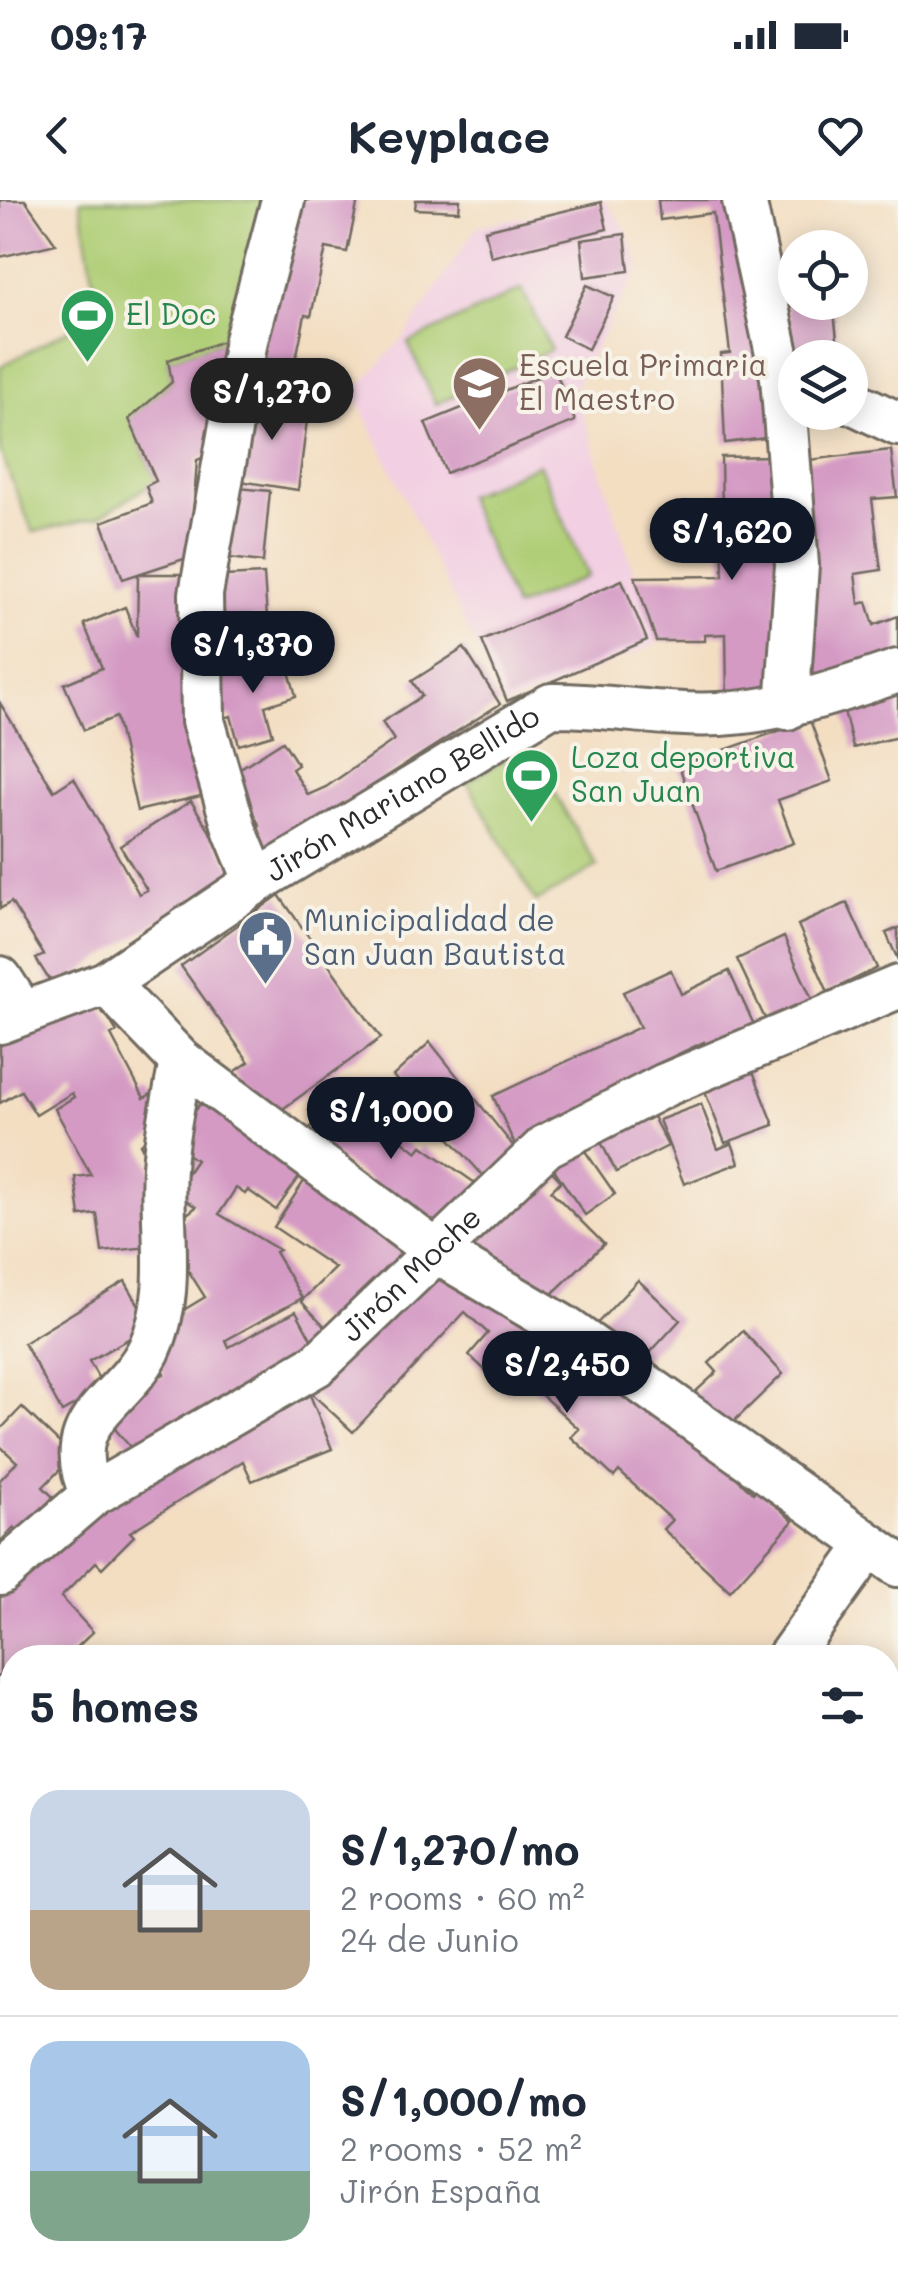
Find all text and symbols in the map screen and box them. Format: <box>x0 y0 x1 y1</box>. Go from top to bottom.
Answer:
text: 09:17 <box>50 10 147 60</box>
text: Keyplace <box>348 106 550 164</box>
icon: back <box>30 108 85 163</box>
icon: heart <box>813 108 868 163</box>
map controls <box>778 230 868 430</box>
button: locate <box>778 230 868 320</box>
sports icon: El Doc <box>57 285 117 364</box>
place label: El Doc <box>126 293 216 333</box>
button: layers <box>778 340 868 430</box>
place label: Escuela Primaria El Maestro <box>519 344 767 418</box>
school or university icon: Escuela Primaria El Maestro <box>450 353 510 432</box>
pin: S/1,270 <box>180 358 364 443</box>
text: S/1,270 <box>212 369 332 411</box>
pin: S/1,620 <box>640 498 824 583</box>
text: S/1,620 <box>672 509 792 551</box>
pin: S/1,370 <box>161 611 345 696</box>
text: S/1,370 <box>193 622 313 664</box>
street label: Jirón Mariano Bellido <box>257 695 546 890</box>
place label: Loza deportiva San Juan <box>571 736 795 810</box>
sports icon: Loza deportiva San Juan <box>502 745 562 824</box>
place label: Municipalidad de San Juan Bautista <box>304 899 566 973</box>
public building icon: Municipalidad de San Juan Bautista <box>235 908 295 987</box>
pin: S/1,000 <box>299 1077 483 1162</box>
text: S/1,000 <box>329 1088 453 1130</box>
street label: Jirón Moche <box>331 1197 489 1350</box>
pin: S/2,450 <box>475 1331 659 1416</box>
text: S/2,450 <box>504 1342 630 1384</box>
text: 5 homes <box>30 1678 199 1733</box>
icon: filters <box>815 1678 870 1733</box>
text: S/1,270/mo <box>340 1821 580 1876</box>
icon: home <box>110 1830 230 1950</box>
text: 2 rooms · 60 m² <box>340 1876 584 1918</box>
text: 24 de Junio <box>340 1918 519 1960</box>
text: S/1,000/mo <box>340 2072 587 2127</box>
icon: home <box>110 2081 230 2201</box>
text: 2 rooms · 52 m² <box>340 2127 582 2169</box>
text: Jirón España <box>340 2169 542 2211</box>

